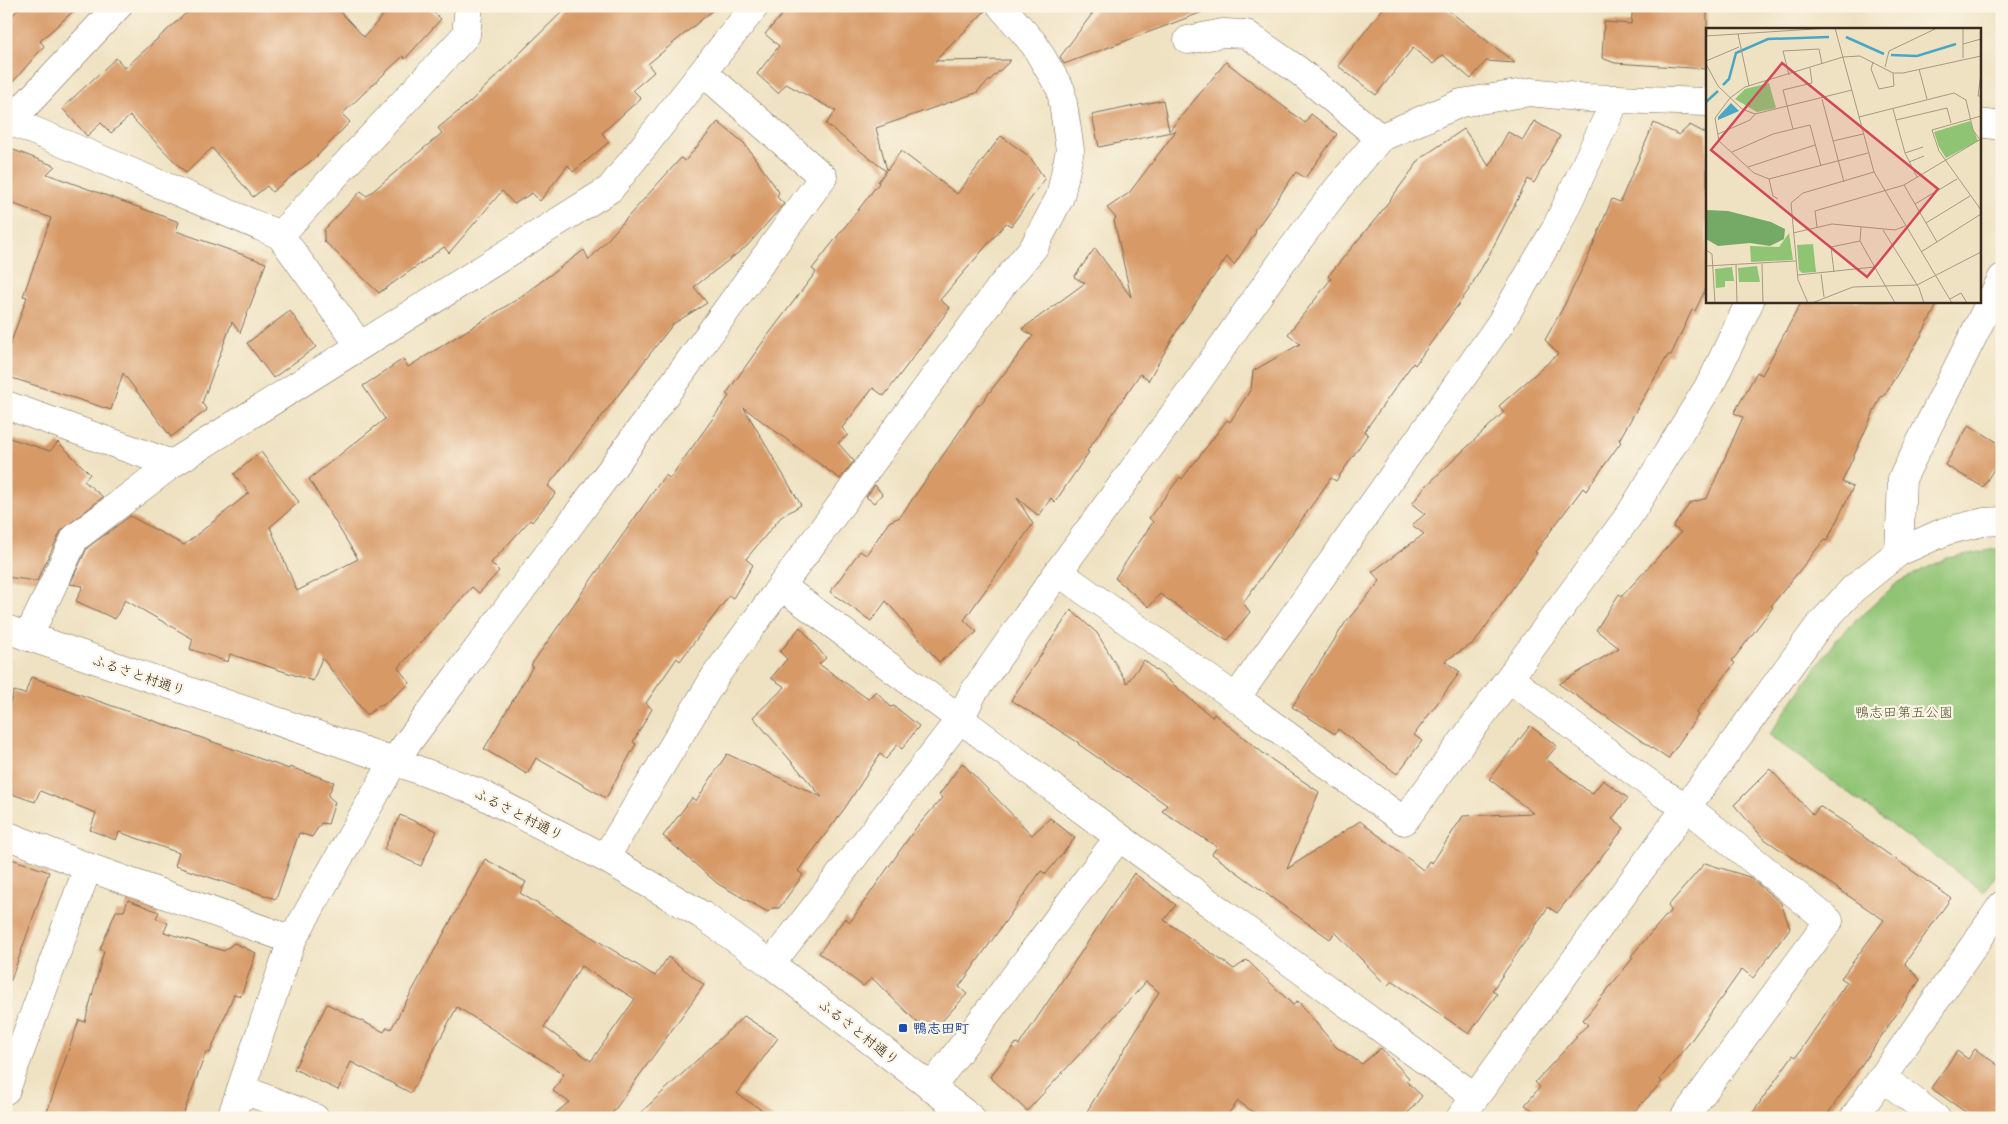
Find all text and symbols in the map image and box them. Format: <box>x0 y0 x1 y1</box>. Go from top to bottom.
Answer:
inset map <box>1706 28 1980 302</box>
street label: ふるさと村通り <box>90 650 188 699</box>
park label: 鴨志田第五公園 <box>1855 702 1953 721</box>
street label: ふるさと村通り <box>471 783 567 844</box>
street label: ふるさと村通り <box>815 994 904 1069</box>
place label: 鴨志田町 <box>913 1018 969 1037</box>
marker: 鴨志田町 <box>897 1022 909 1034</box>

